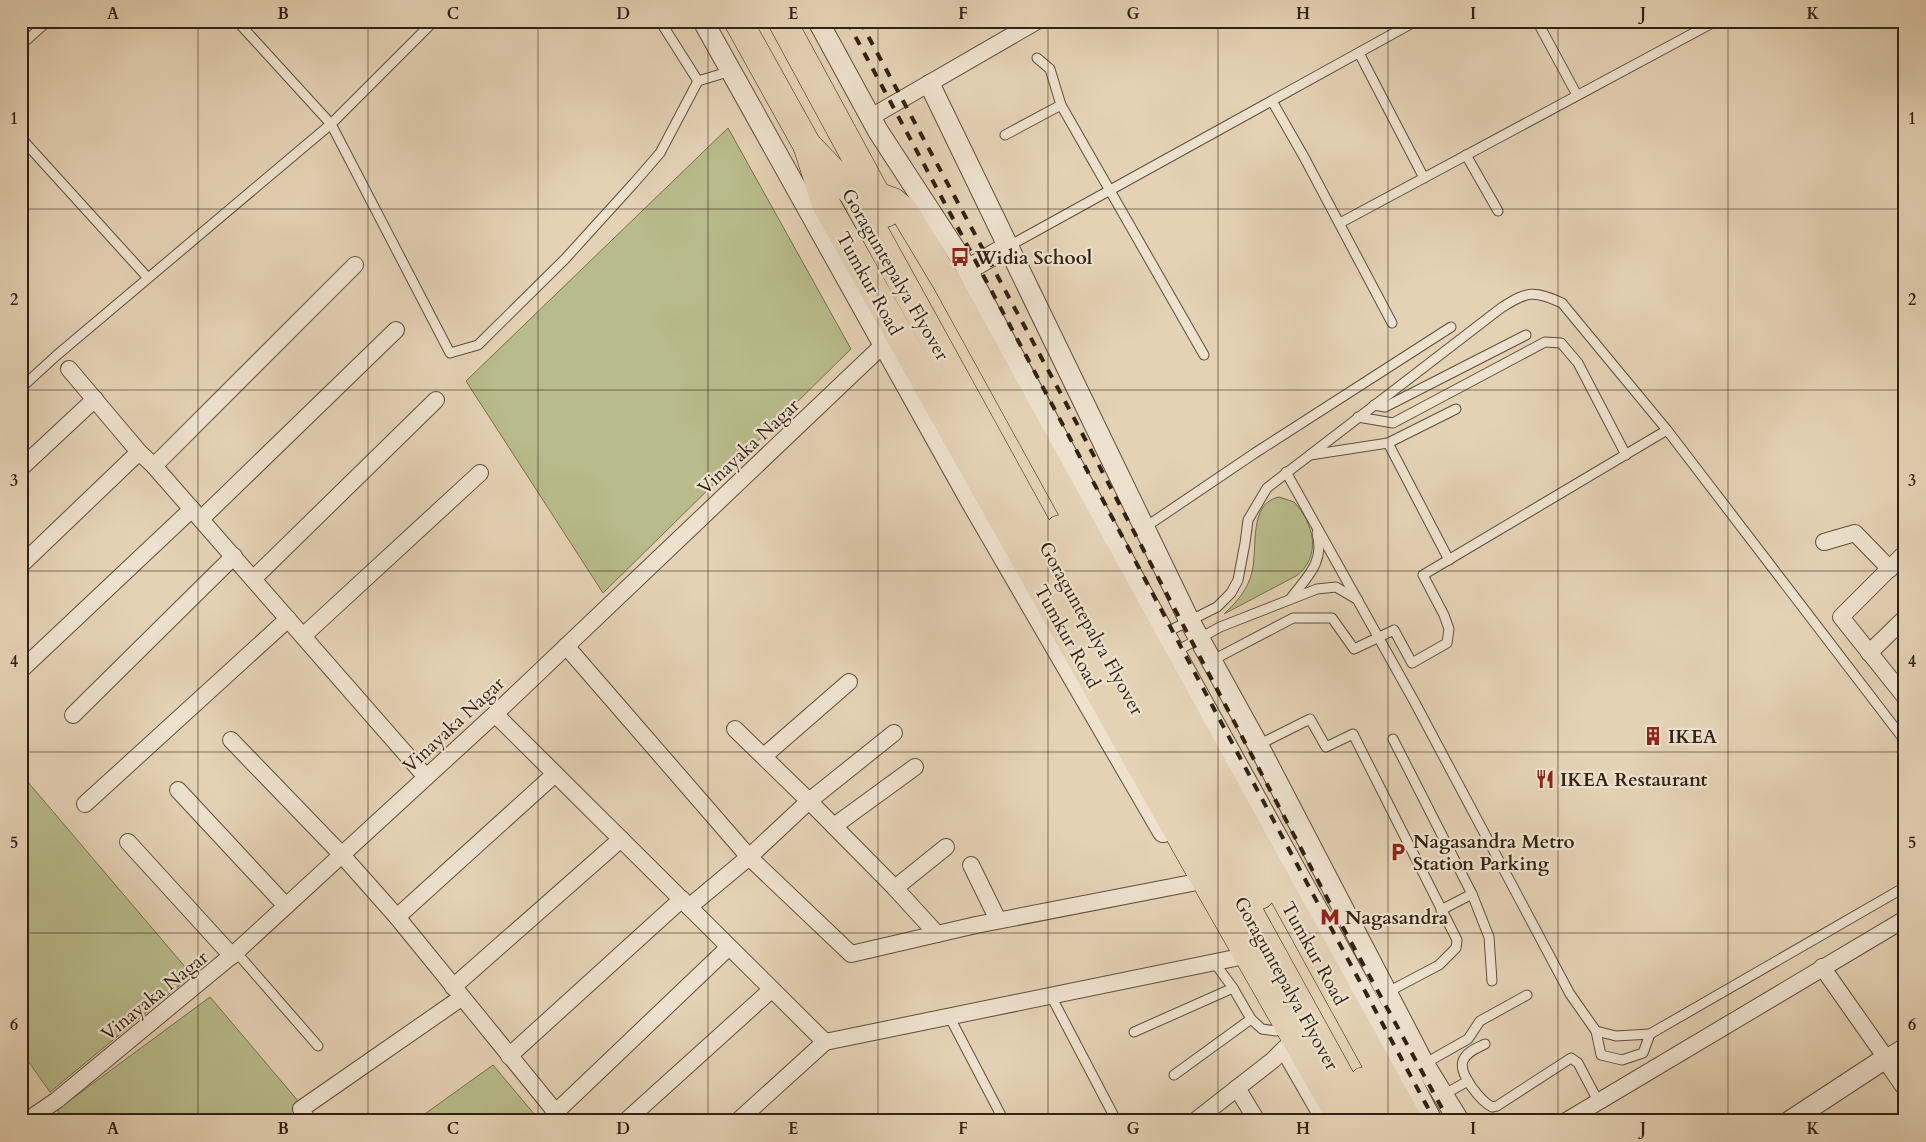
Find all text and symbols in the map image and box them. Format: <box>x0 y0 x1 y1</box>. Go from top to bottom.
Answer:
text: A <box>107 3 119 25</box>
text: B <box>277 3 289 25</box>
text: C <box>447 3 459 25</box>
text: D <box>616 3 630 25</box>
text: E <box>788 3 798 25</box>
text: F <box>958 3 968 25</box>
text: G <box>1126 3 1140 25</box>
text: H <box>1296 3 1310 25</box>
text: I <box>1470 3 1476 25</box>
text: J <box>1638 3 1646 25</box>
text: K <box>1807 3 1820 25</box>
text: 1 <box>10 108 18 130</box>
text: 1 <box>1908 108 1916 130</box>
street label: Goraguntepalya Flyover <box>835 184 955 365</box>
street label: Tumkur Road <box>830 227 908 340</box>
place label: Widia School <box>974 245 1093 271</box>
bus stop icon: Widia School <box>949 246 971 268</box>
text: 2 <box>10 289 18 311</box>
text: 2 <box>1908 289 1916 311</box>
street label: Vinayaka Nagar <box>692 393 805 501</box>
text: 3 <box>10 470 18 492</box>
text: 3 <box>1908 470 1916 492</box>
street label: Goraguntepalya Flyover <box>1033 537 1150 720</box>
street label: Tumkur Road <box>1028 580 1106 693</box>
text: 4 <box>10 651 18 673</box>
text: 4 <box>1908 651 1916 673</box>
street label: Vinayaka Nagar <box>397 671 510 779</box>
place label: IKEA <box>1668 724 1718 750</box>
building icon: IKEA <box>1642 725 1664 747</box>
place label: IKEA Restaurant <box>1560 767 1708 793</box>
restaurant icon: IKEA Restaurant <box>1534 768 1556 790</box>
place label: Nagasandra Metro Station Parking <box>1413 829 1575 877</box>
text: 5 <box>10 832 18 854</box>
text: 5 <box>1908 832 1916 854</box>
parking icon: Nagasandra Metro Station Parking <box>1387 841 1409 863</box>
street label: Goraguntepalya Flyover <box>1228 892 1345 1075</box>
street label: Tumkur Road <box>1275 897 1353 1010</box>
place label: Nagasandra <box>1345 905 1449 931</box>
metro station icon: Nagasandra <box>1319 906 1341 928</box>
street label: Vinayaka Nagar <box>96 945 213 1047</box>
text: 6 <box>10 1014 18 1036</box>
text: 6 <box>1908 1014 1916 1036</box>
text: A <box>107 1118 119 1140</box>
text: B <box>277 1118 289 1140</box>
text: C <box>447 1118 459 1140</box>
text: D <box>616 1118 630 1140</box>
text: E <box>788 1118 798 1140</box>
text: F <box>958 1118 968 1140</box>
text: G <box>1126 1118 1140 1140</box>
text: H <box>1296 1118 1310 1140</box>
text: I <box>1470 1118 1476 1140</box>
text: J <box>1638 1118 1646 1140</box>
text: K <box>1807 1118 1820 1140</box>

